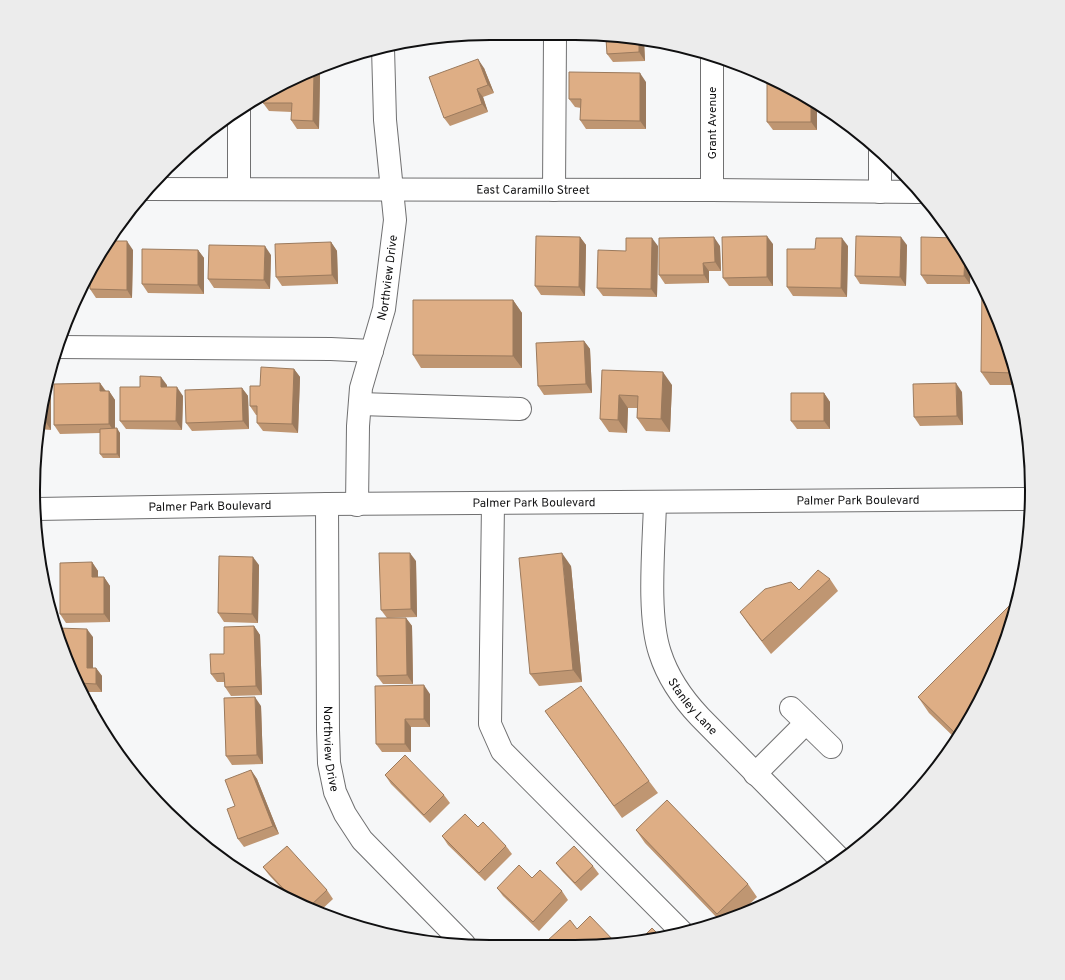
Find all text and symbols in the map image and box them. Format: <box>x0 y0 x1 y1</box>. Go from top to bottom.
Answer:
street label: Grant Avenue <box>705 87 721 159</box>
street label: East Caramillo Street <box>476 183 590 199</box>
street label: Northview Drive <box>374 234 402 323</box>
street label: Palmer Park Boulevard <box>796 493 920 510</box>
street label: Palmer Park Boulevard <box>472 495 596 512</box>
street label: Palmer Park Boulevard <box>148 498 272 516</box>
street label: Stanley Lane <box>663 675 720 739</box>
street label: Northview Drive <box>319 706 342 793</box>

